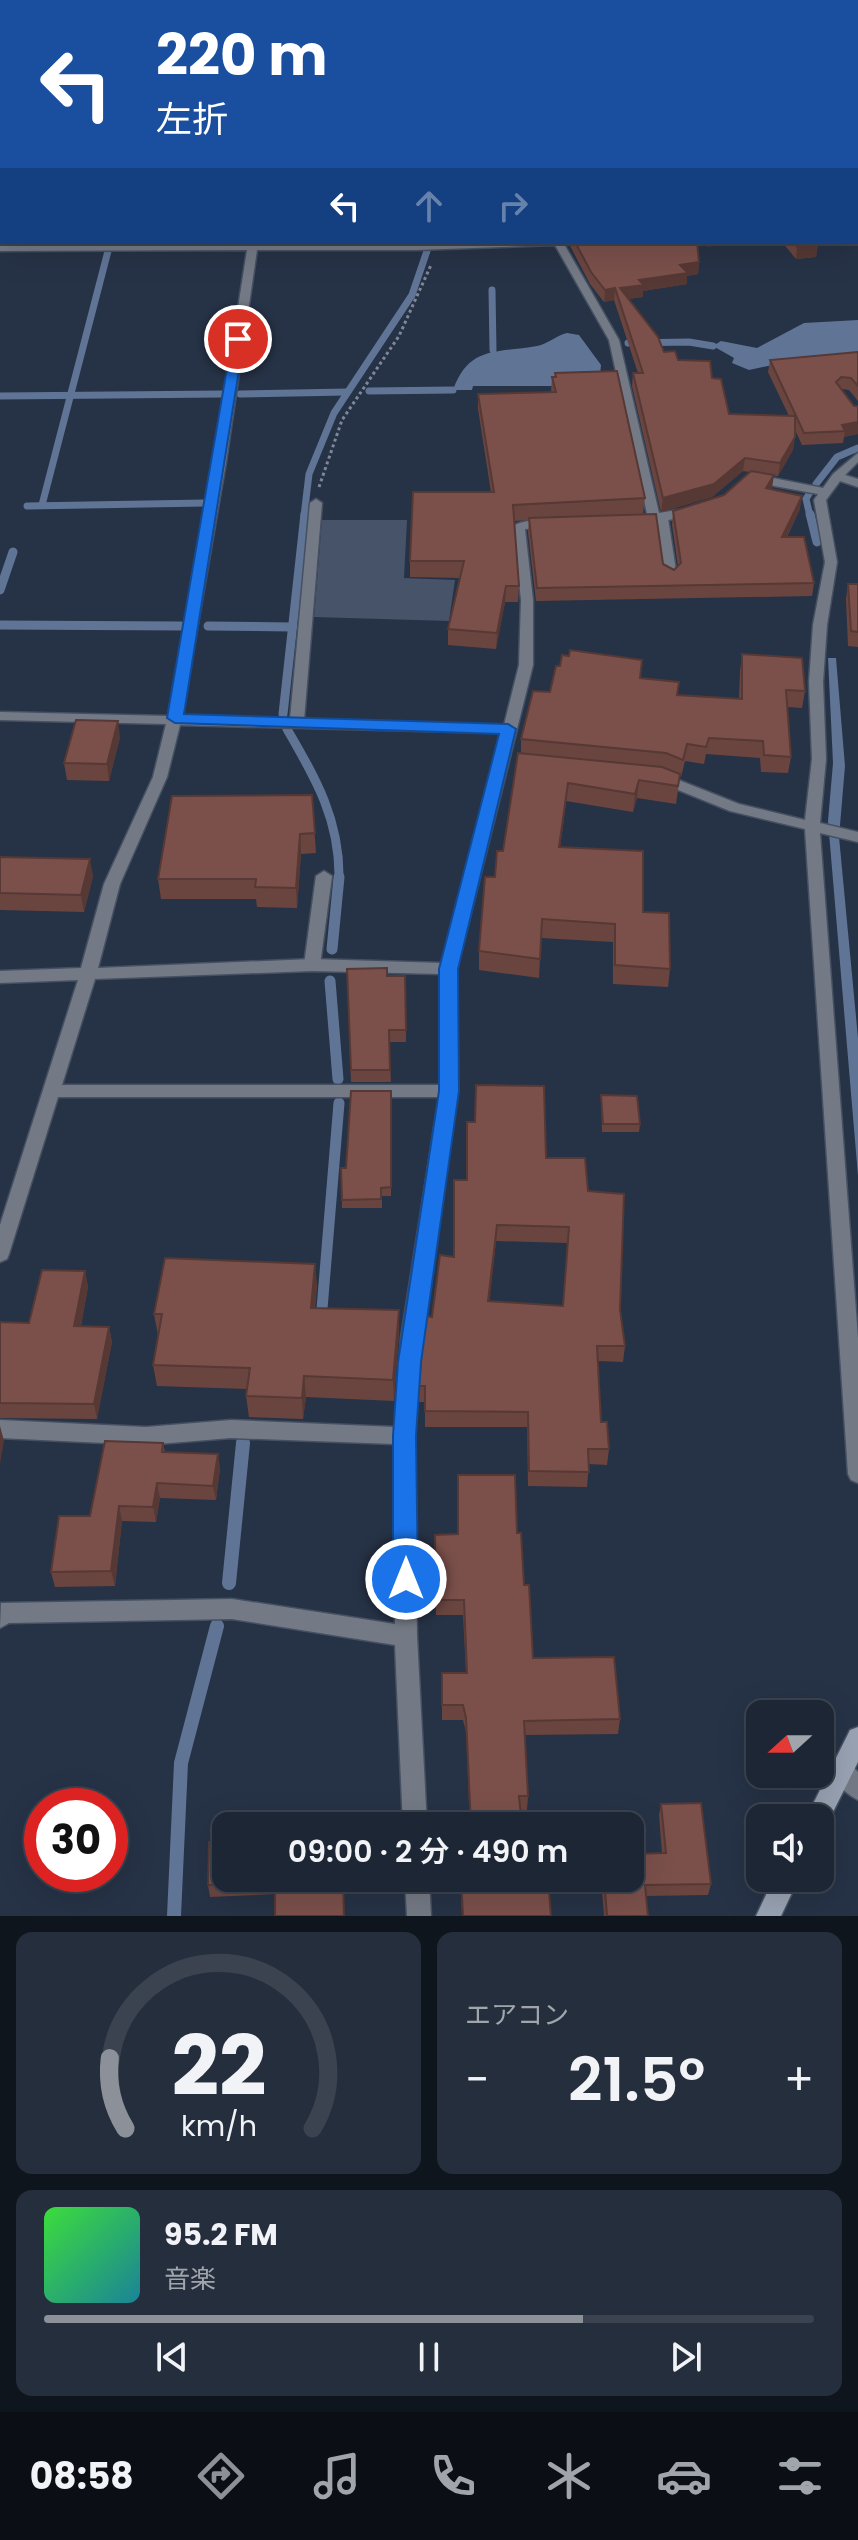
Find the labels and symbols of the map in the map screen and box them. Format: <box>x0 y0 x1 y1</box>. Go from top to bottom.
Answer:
pin <box>204 305 272 373</box>
position arrow <box>364 1537 448 1621</box>
north arrow <box>746 1700 834 1788</box>
speed limit sign: 30 <box>24 1788 128 1892</box>

